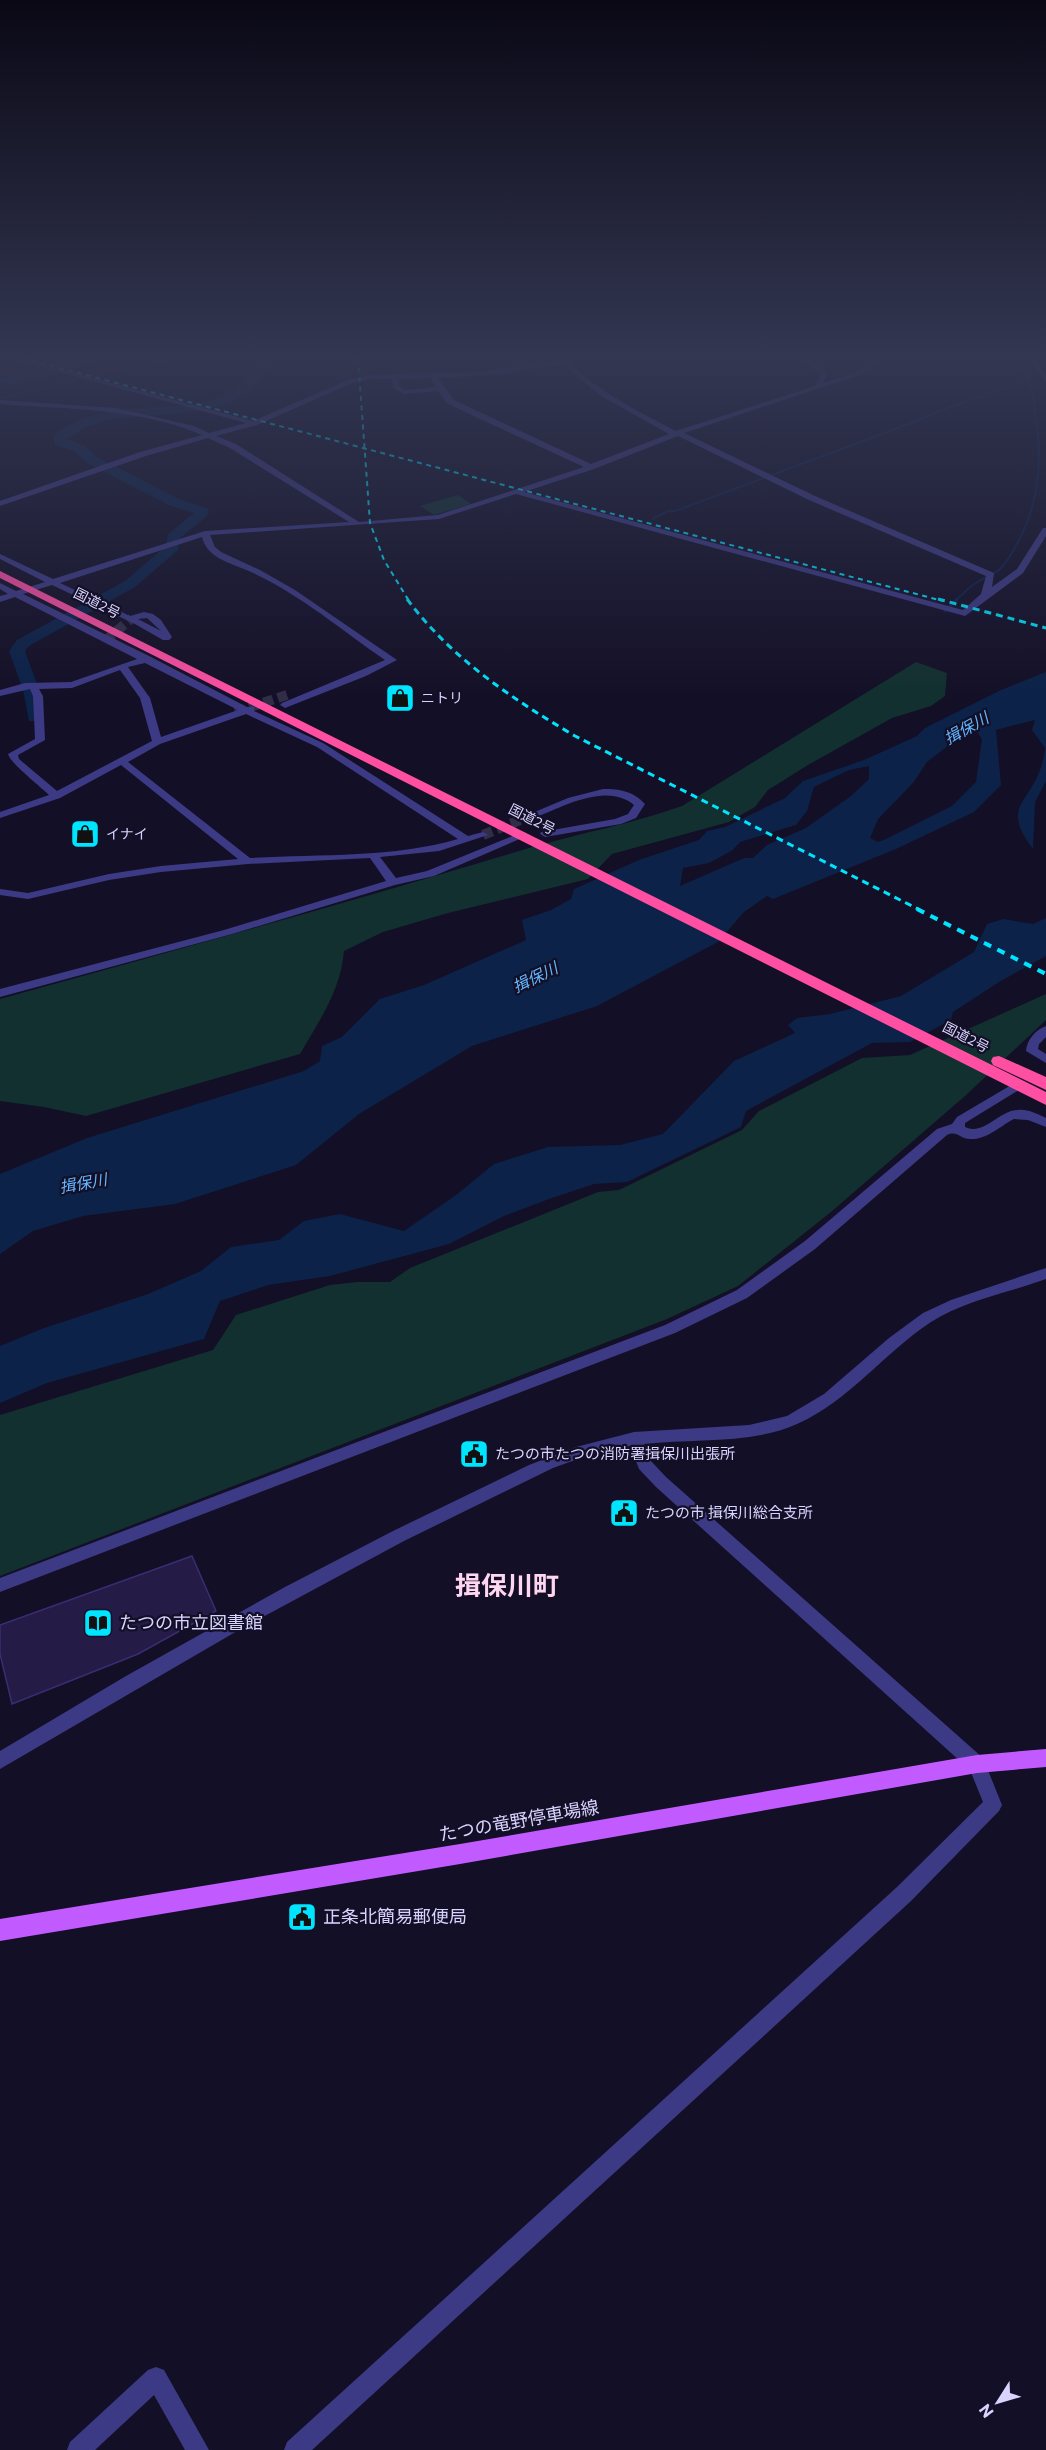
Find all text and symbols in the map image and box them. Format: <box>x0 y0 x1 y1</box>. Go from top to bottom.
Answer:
street label: 国道2号 <box>71 584 123 621</box>
shop icon: ニトリ <box>384 682 416 714</box>
place label: ニトリ <box>421 689 463 706</box>
water label: 揖保川 <box>940 707 993 748</box>
street label: 国道2号 <box>506 800 558 837</box>
shop icon: イナイ <box>69 818 101 850</box>
place label: イナイ <box>106 825 148 842</box>
water label: 揖保川 <box>509 957 562 996</box>
street label: 国道2号 <box>940 1018 992 1055</box>
water label: 揖保川 <box>58 1169 110 1196</box>
public building icon: たつの市たつの消防署揖保川出張所 <box>458 1438 490 1470</box>
place label: たつの市たつの消防署揖保川出張所 <box>495 1444 735 1462</box>
public building icon: たつの市 揖保川総合支所 <box>608 1497 640 1529</box>
place label: たつの市 揖保川総合支所 <box>645 1503 813 1521</box>
district label: 揖保川町 <box>455 1569 559 1600</box>
library icon: たつの市立図書館 <box>82 1607 114 1639</box>
place label: たつの市立図書館 <box>119 1611 263 1633</box>
street label: たつの竜野停車場線 <box>437 1795 601 1845</box>
public building icon: 正条北簡易郵便局 <box>286 1901 318 1933</box>
place label: 正条北簡易郵便局 <box>323 1905 467 1927</box>
north arrow <box>968 2372 1028 2432</box>
text: N <box>974 2401 997 2422</box>

